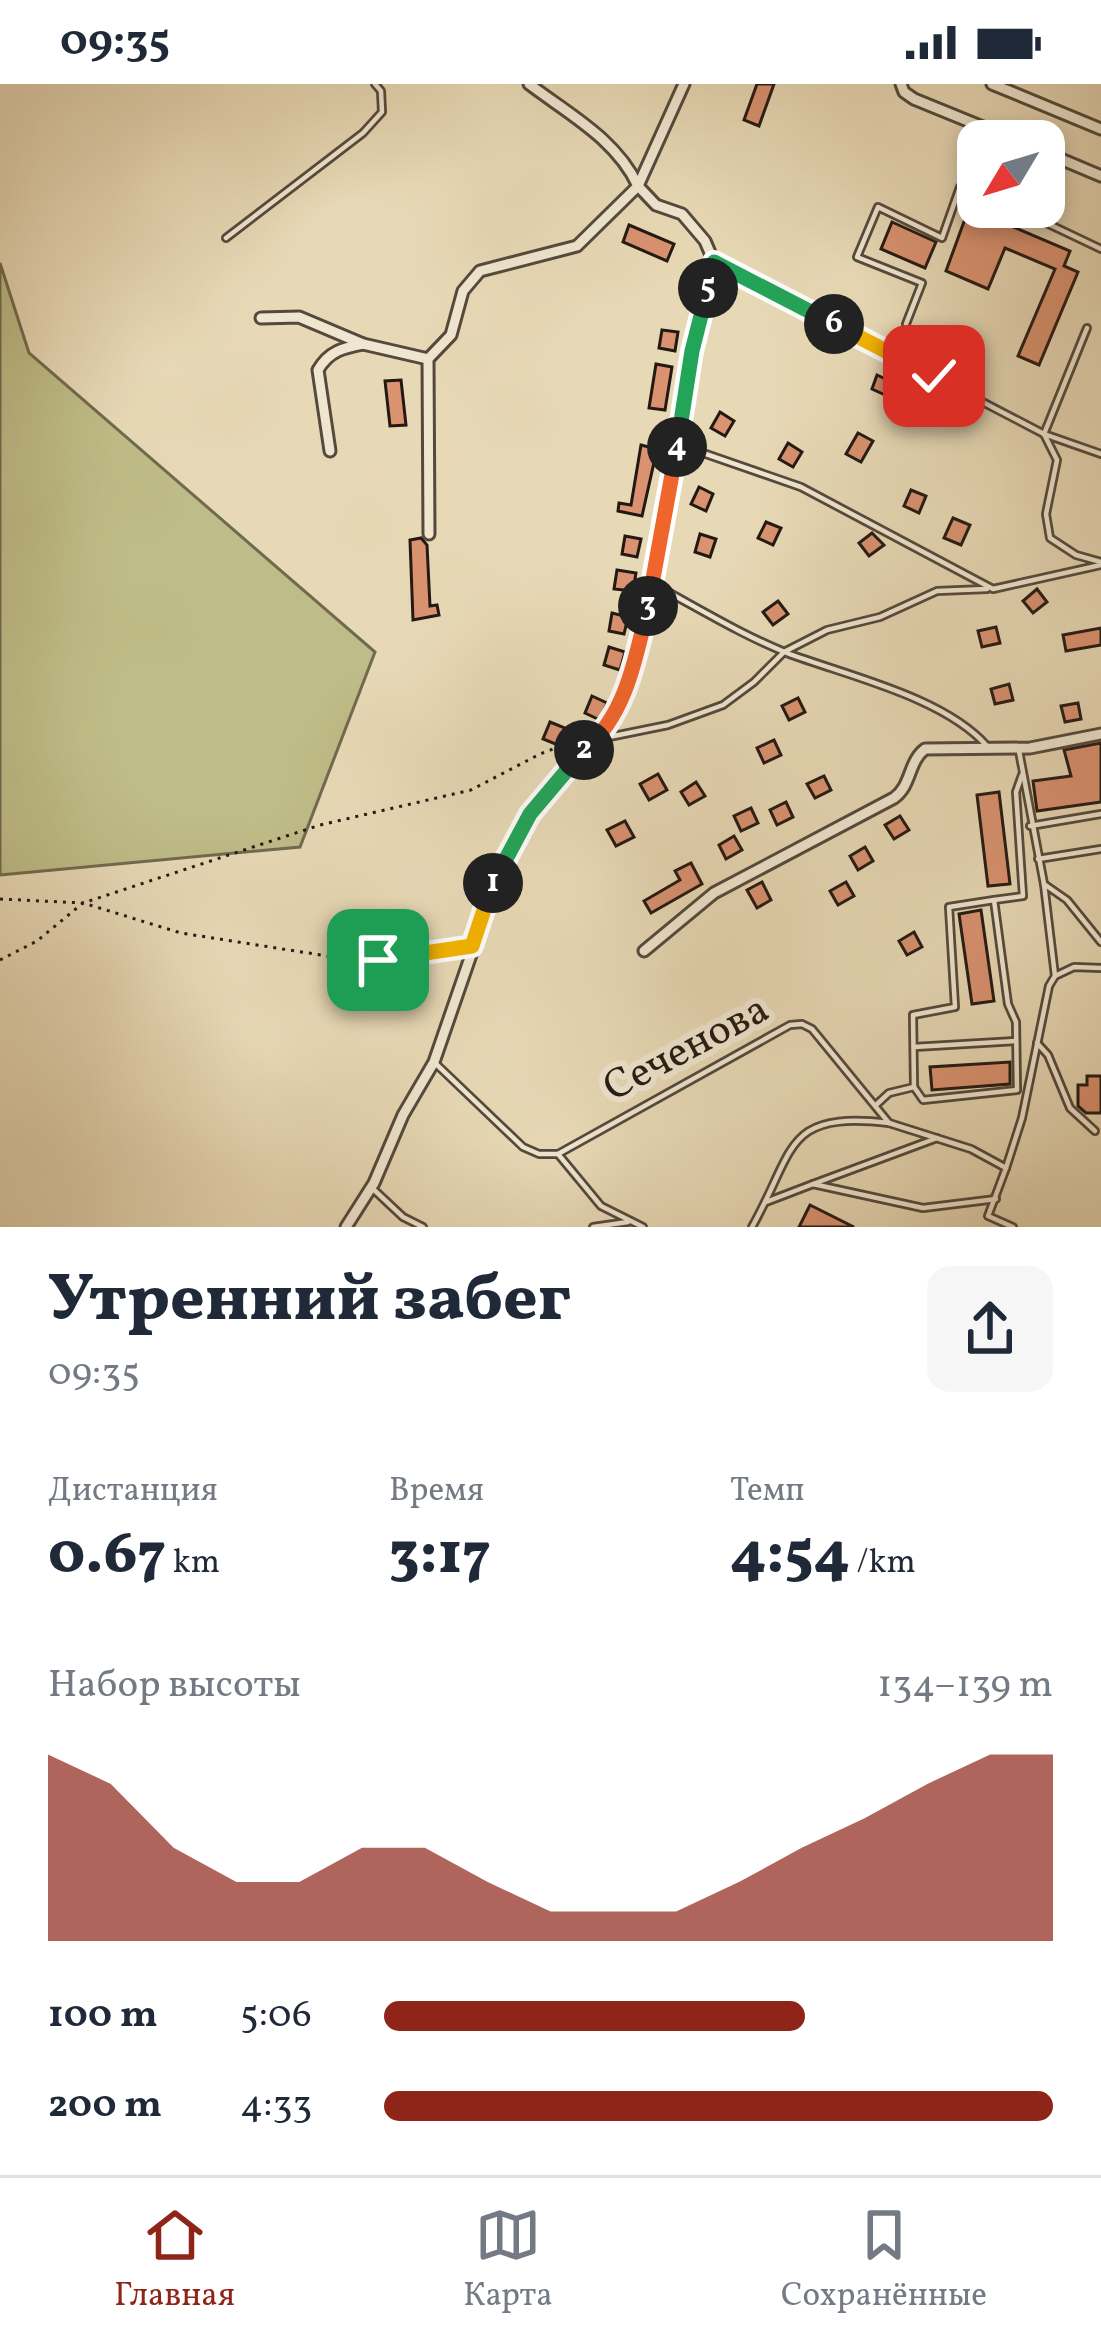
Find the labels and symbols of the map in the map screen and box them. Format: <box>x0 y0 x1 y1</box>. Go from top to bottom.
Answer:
north arrow <box>957 120 1065 228</box>
pin: 5 <box>678 258 738 318</box>
pin: 6 <box>804 294 864 354</box>
pin <box>883 325 985 427</box>
pin: 4 <box>647 417 707 477</box>
pin: 3 <box>618 576 678 636</box>
pin: 2 <box>554 720 614 780</box>
pin: 1 <box>463 853 523 913</box>
pin <box>327 909 429 1011</box>
street label: Сеченова <box>594 982 780 1118</box>

